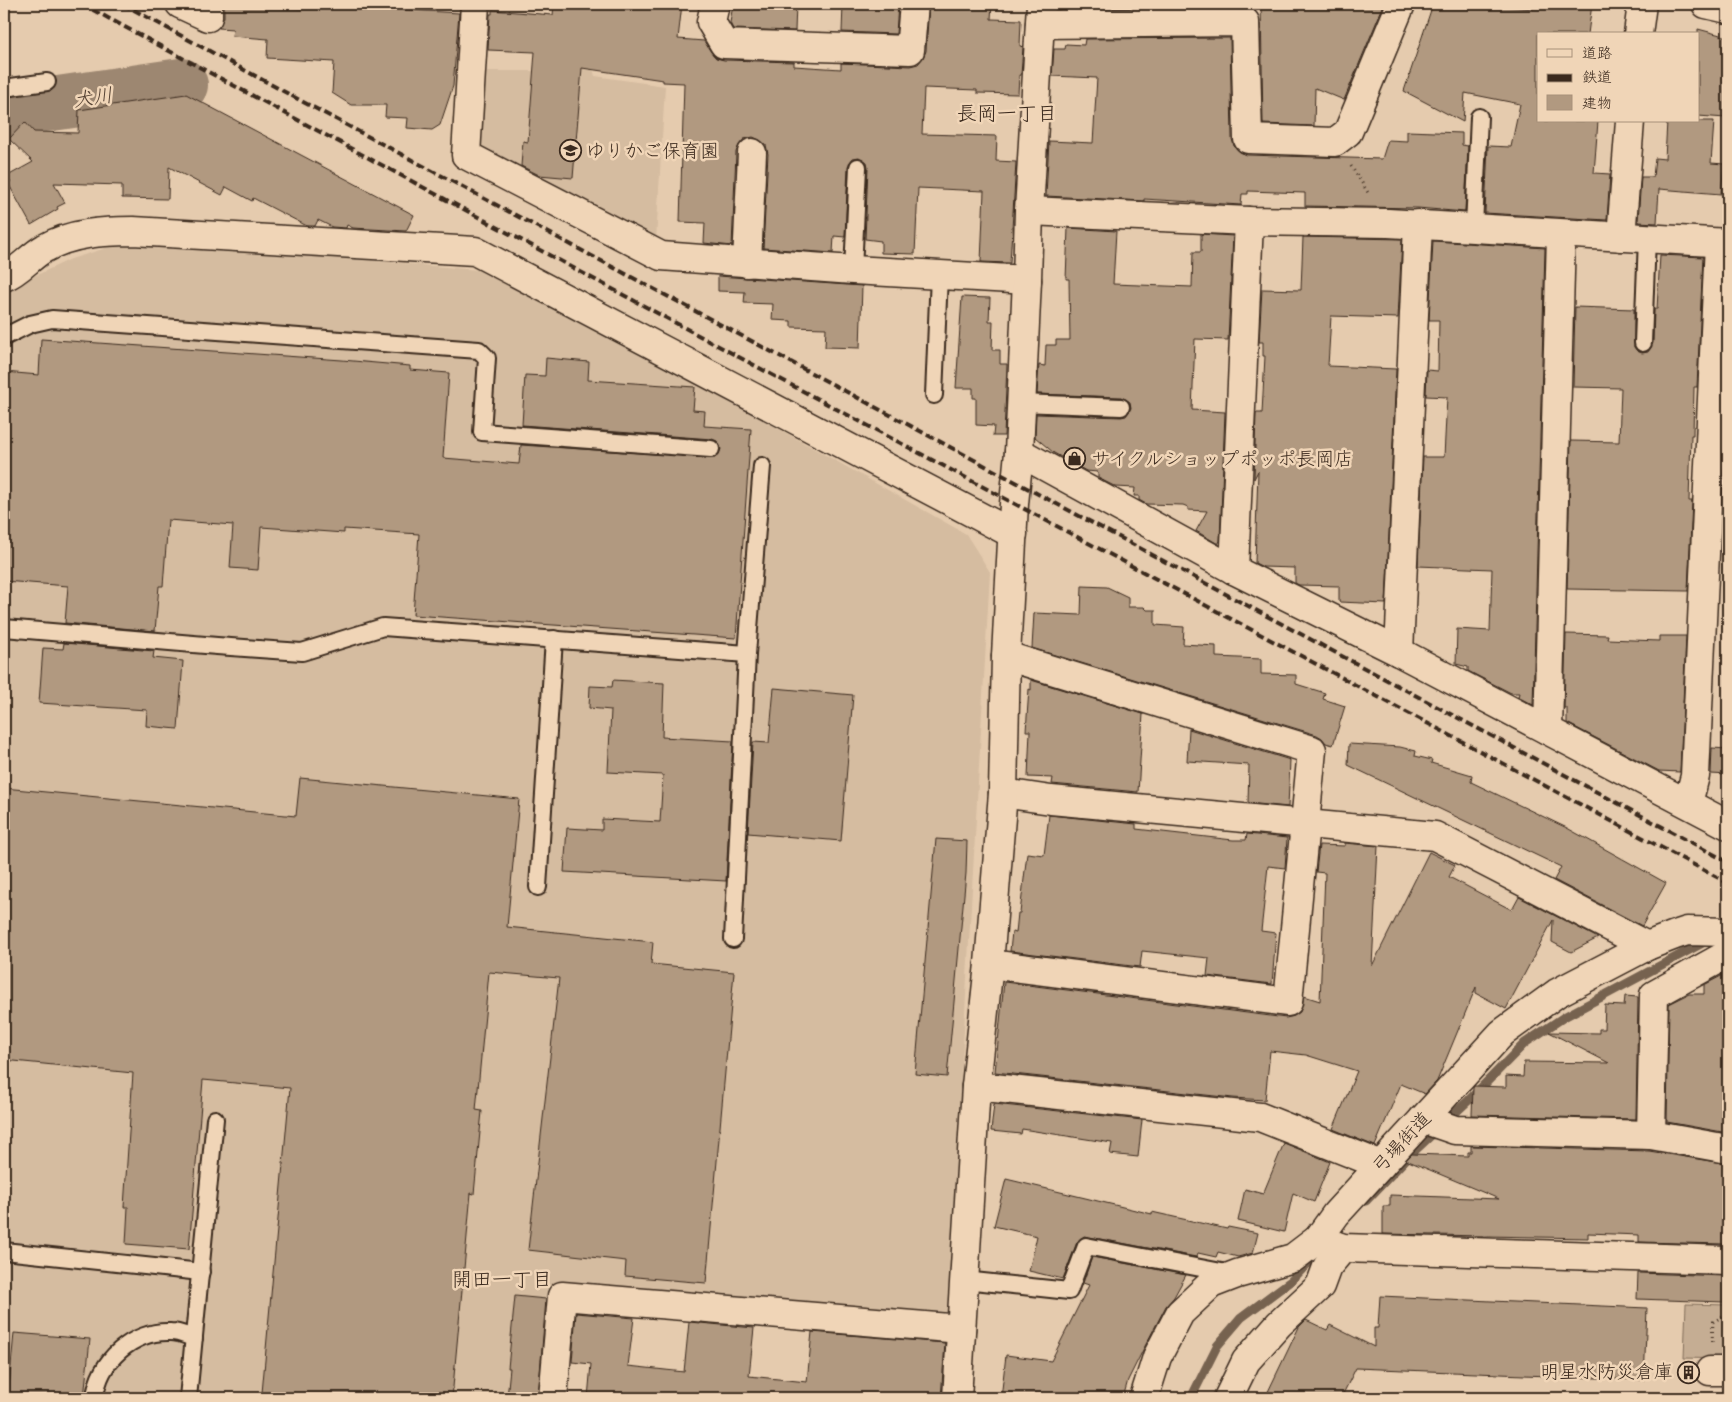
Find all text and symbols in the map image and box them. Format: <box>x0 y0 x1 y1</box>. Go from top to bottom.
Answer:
legend <box>1537 32 1700 122</box>
text: 道路 <box>1582 43 1612 64</box>
text: 鉄道 <box>1582 67 1612 88</box>
water label: 犬川 <box>71 81 115 115</box>
text: 建物 <box>1582 93 1612 114</box>
district label: 長岡一丁目 <box>957 100 1057 128</box>
place label: ゆりかご保育園 <box>586 138 719 165</box>
school or university icon: ゆりかご保育園 <box>558 139 582 163</box>
place label: サイクルショップポッポ長岡店 <box>1091 446 1353 473</box>
shop icon: サイクルショップポッポ長岡店 <box>1063 447 1087 471</box>
street label: 弓場街道 <box>1366 1106 1438 1180</box>
district label: 開田一丁目 <box>452 1266 552 1294</box>
place label: 明星水防災倉庫 <box>1540 1359 1673 1386</box>
building icon: 明星水防災倉庫 <box>1677 1360 1701 1384</box>

